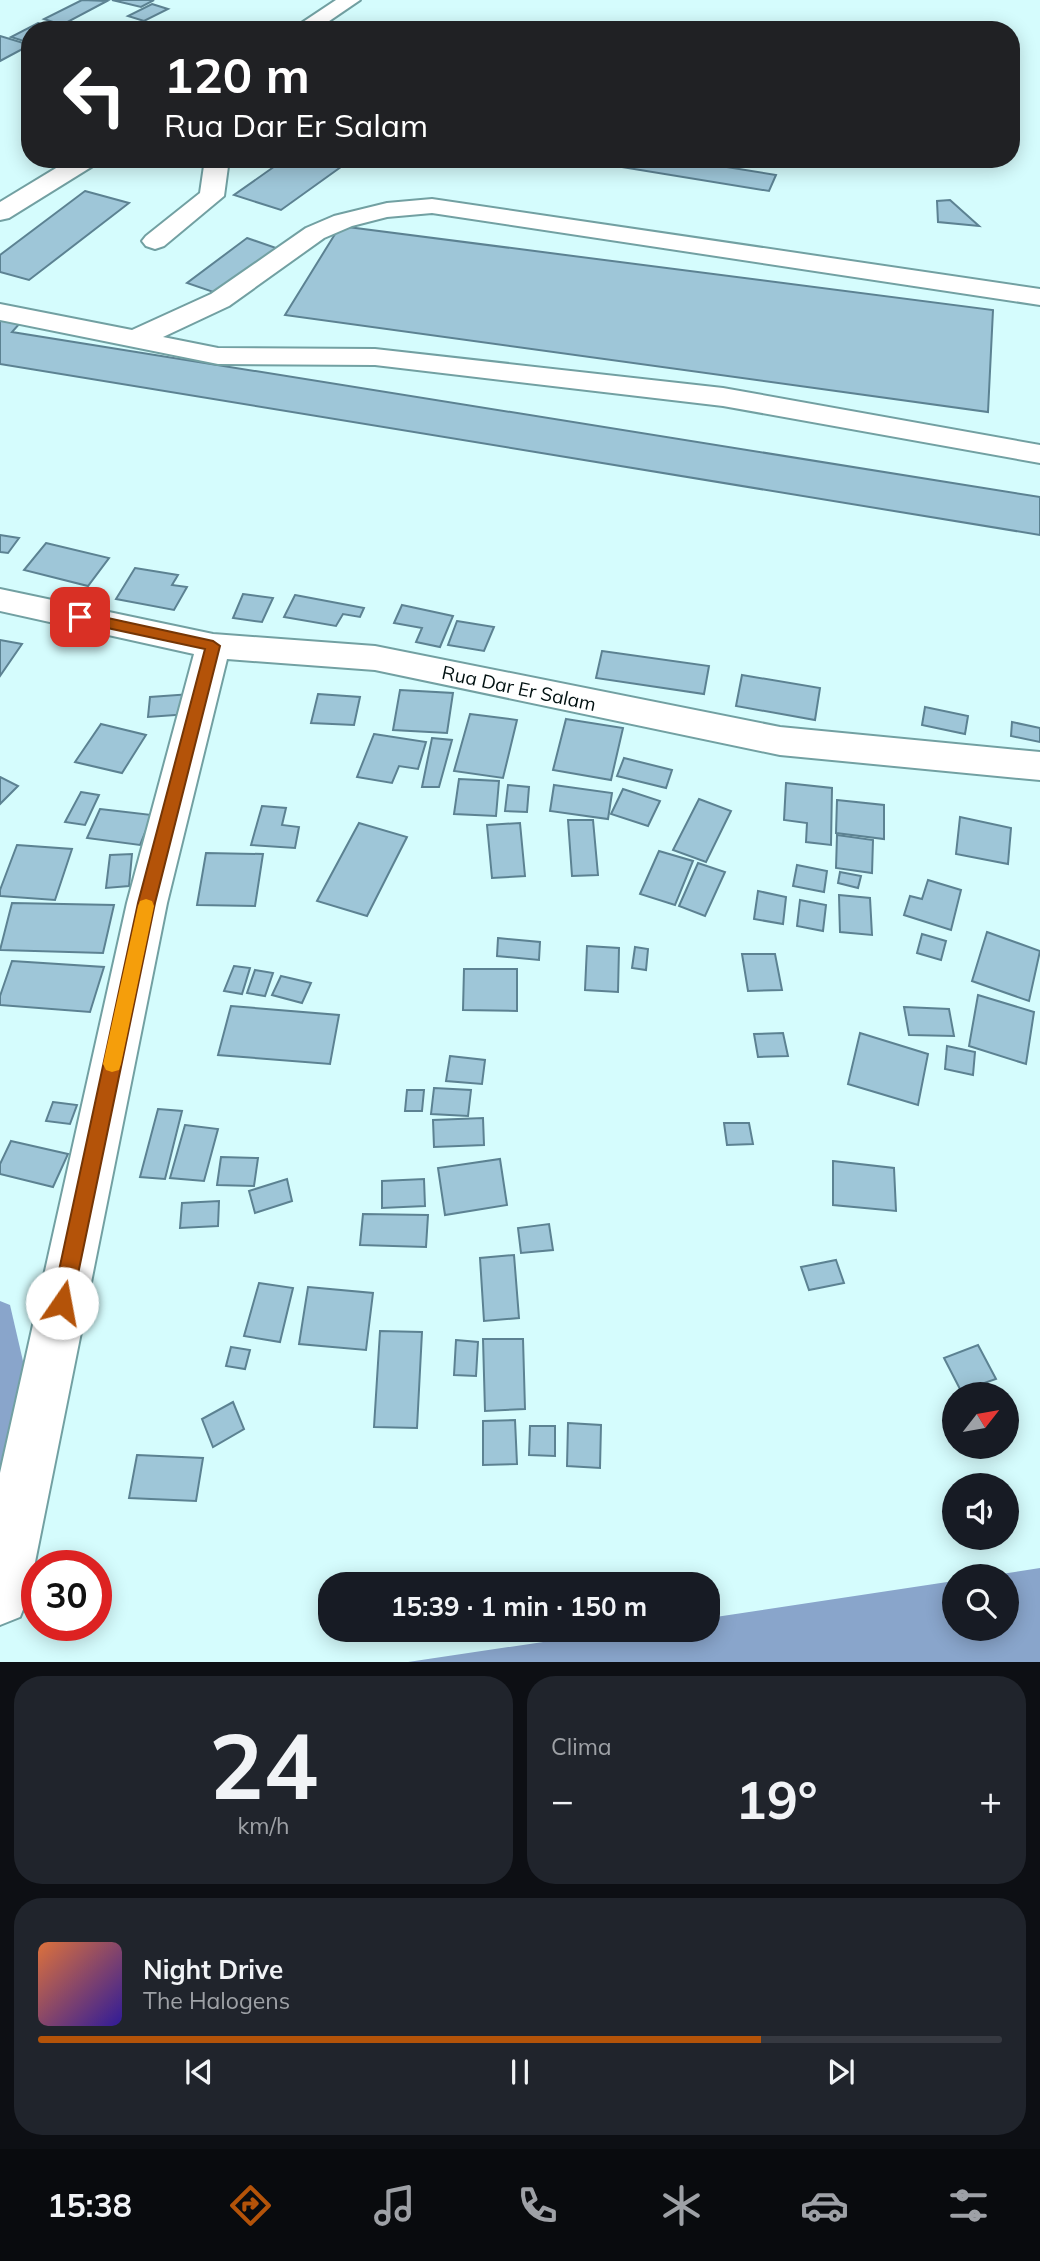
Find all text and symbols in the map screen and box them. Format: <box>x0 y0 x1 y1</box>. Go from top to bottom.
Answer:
text: 120 m <box>164 44 310 105</box>
icon: left <box>49 49 140 140</box>
text: Rua Dar Er Salam <box>164 105 428 145</box>
pin <box>50 587 110 647</box>
icon: arrive <box>61 598 99 636</box>
street label: Rua Dar Er Salam <box>440 660 598 716</box>
position arrow <box>25 1266 99 1340</box>
north arrow <box>942 1382 1018 1460</box>
map controls <box>942 1382 1019 1641</box>
button: sound <box>942 1473 1019 1550</box>
speed limit sign: 30 <box>21 1550 112 1641</box>
button: search <box>942 1564 1019 1641</box>
text: 15:39 · 1 min · 150 m <box>391 1590 647 1623</box>
text: 24 <box>209 1708 318 1822</box>
text: Clima <box>551 1732 612 1761</box>
text: 19° <box>735 1767 818 1832</box>
text: − <box>551 1776 574 1824</box>
text: + <box>979 1776 1002 1824</box>
text: km/h <box>237 1811 290 1840</box>
text: Night Drive <box>143 1953 283 1986</box>
text: The Halogens <box>143 1986 290 2015</box>
icon: previous <box>180 2053 218 2091</box>
icon: pause <box>501 2053 539 2091</box>
icon: next <box>822 2053 860 2091</box>
icon: directions <box>226 2181 275 2230</box>
icon: music <box>370 2181 419 2230</box>
icon: phone <box>513 2181 562 2230</box>
icon: climate <box>657 2181 706 2230</box>
icon: car <box>800 2181 849 2230</box>
icon: filters <box>944 2181 993 2230</box>
text: 15:38 <box>47 2185 132 2225</box>

